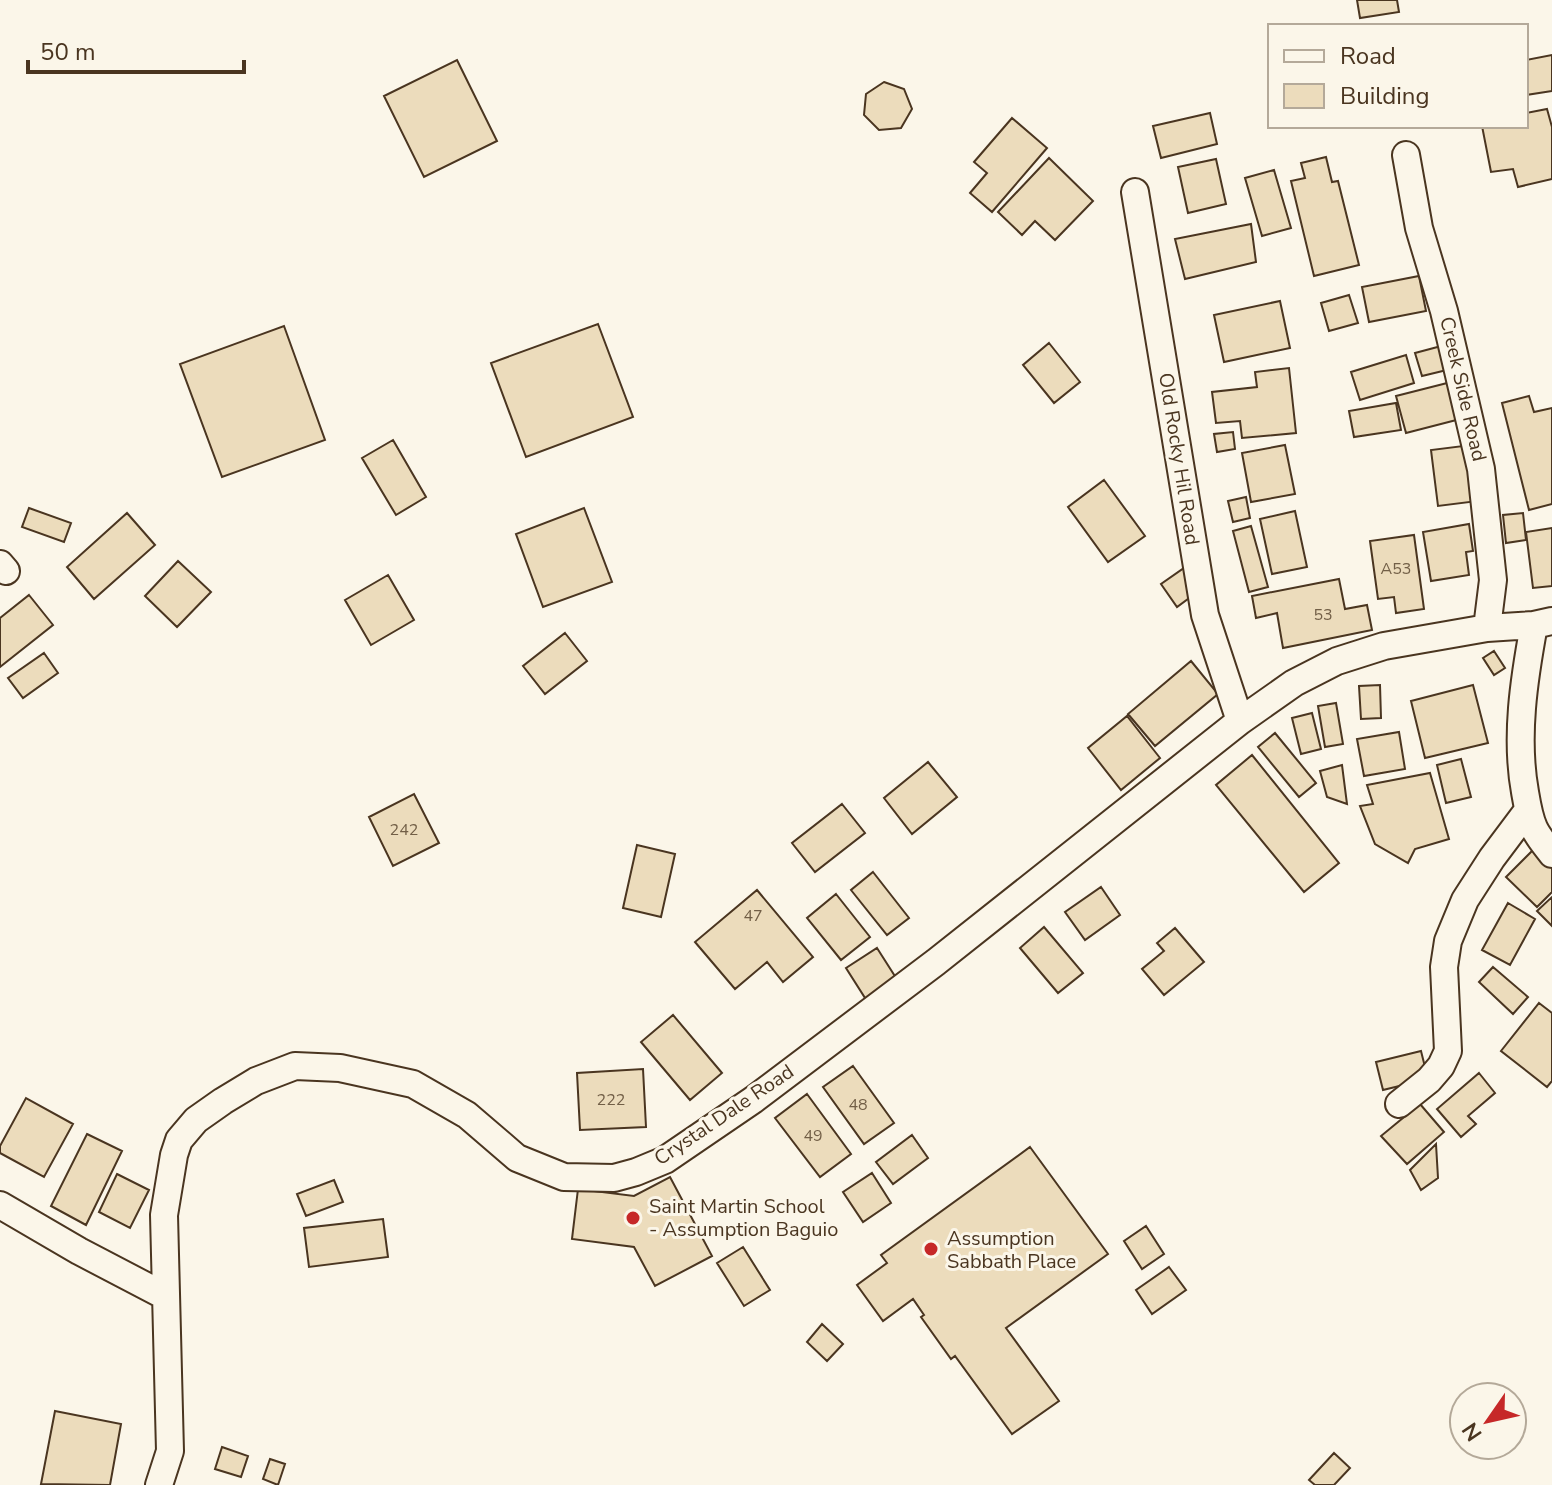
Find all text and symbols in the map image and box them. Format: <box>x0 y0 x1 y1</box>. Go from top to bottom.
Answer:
scale bar <box>28 24 244 74</box>
legend <box>1268 24 1528 128</box>
text: 50 m <box>40 36 96 68</box>
text: Road <box>1340 40 1396 72</box>
text: Building <box>1340 80 1430 112</box>
street label: Creek Side Road <box>1433 314 1493 464</box>
street label: Old Rocky Hil Road <box>1152 371 1206 547</box>
house number: A53 <box>1381 558 1411 580</box>
house number: 53 <box>1313 604 1333 626</box>
house number: 242 <box>390 819 418 841</box>
house number: 47 <box>743 905 763 927</box>
street label: Crystal Dale Road <box>649 1058 799 1172</box>
house number: 222 <box>597 1089 625 1111</box>
house number: 48 <box>848 1094 868 1116</box>
house number: 49 <box>803 1125 823 1147</box>
place label: Saint Martin School - Assumption Baguio <box>649 1193 838 1243</box>
marker: Saint Martin School - Assumption Baguio <box>624 1209 642 1227</box>
place label: Assumption Sabbath Place <box>947 1225 1076 1275</box>
marker: Assumption Sabbath Place <box>922 1240 940 1258</box>
north arrow <box>1448 1381 1528 1461</box>
text: N <box>1455 1416 1489 1447</box>

